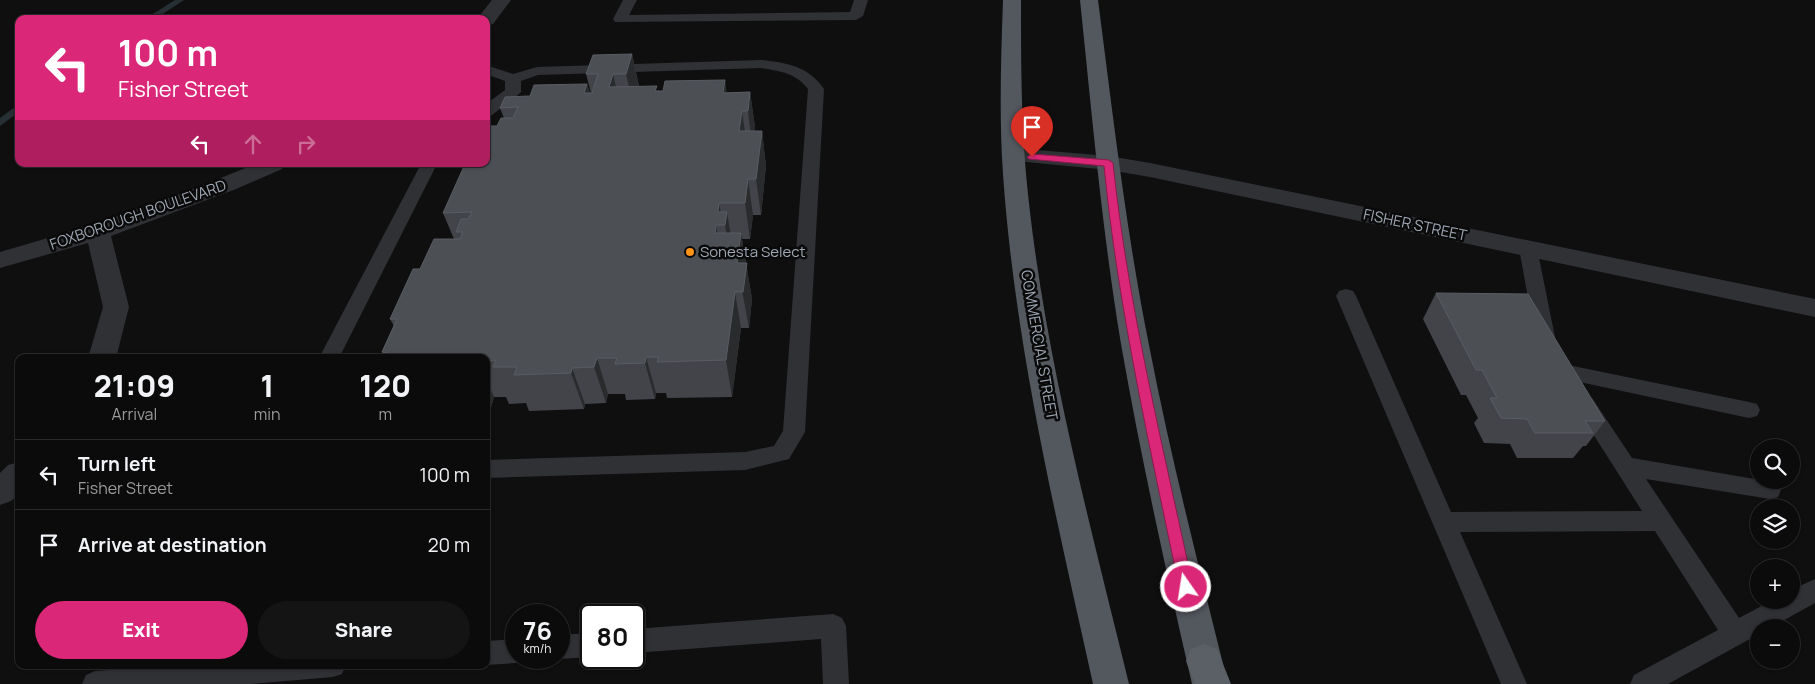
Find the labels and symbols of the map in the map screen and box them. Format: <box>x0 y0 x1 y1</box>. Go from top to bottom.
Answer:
pin <box>1011 106 1053 157</box>
street label: FOXBOROUGH BOULEVARD <box>47 174 229 255</box>
street label: FISHER STREET <box>1361 203 1469 246</box>
place label: Sonesta Select <box>700 241 806 262</box>
marker: Sonesta Select <box>684 246 696 258</box>
street label: COMMERCIAL STREET <box>1016 268 1063 422</box>
position arrow <box>1159 560 1211 612</box>
speed limit sign: 80 <box>580 604 645 669</box>

